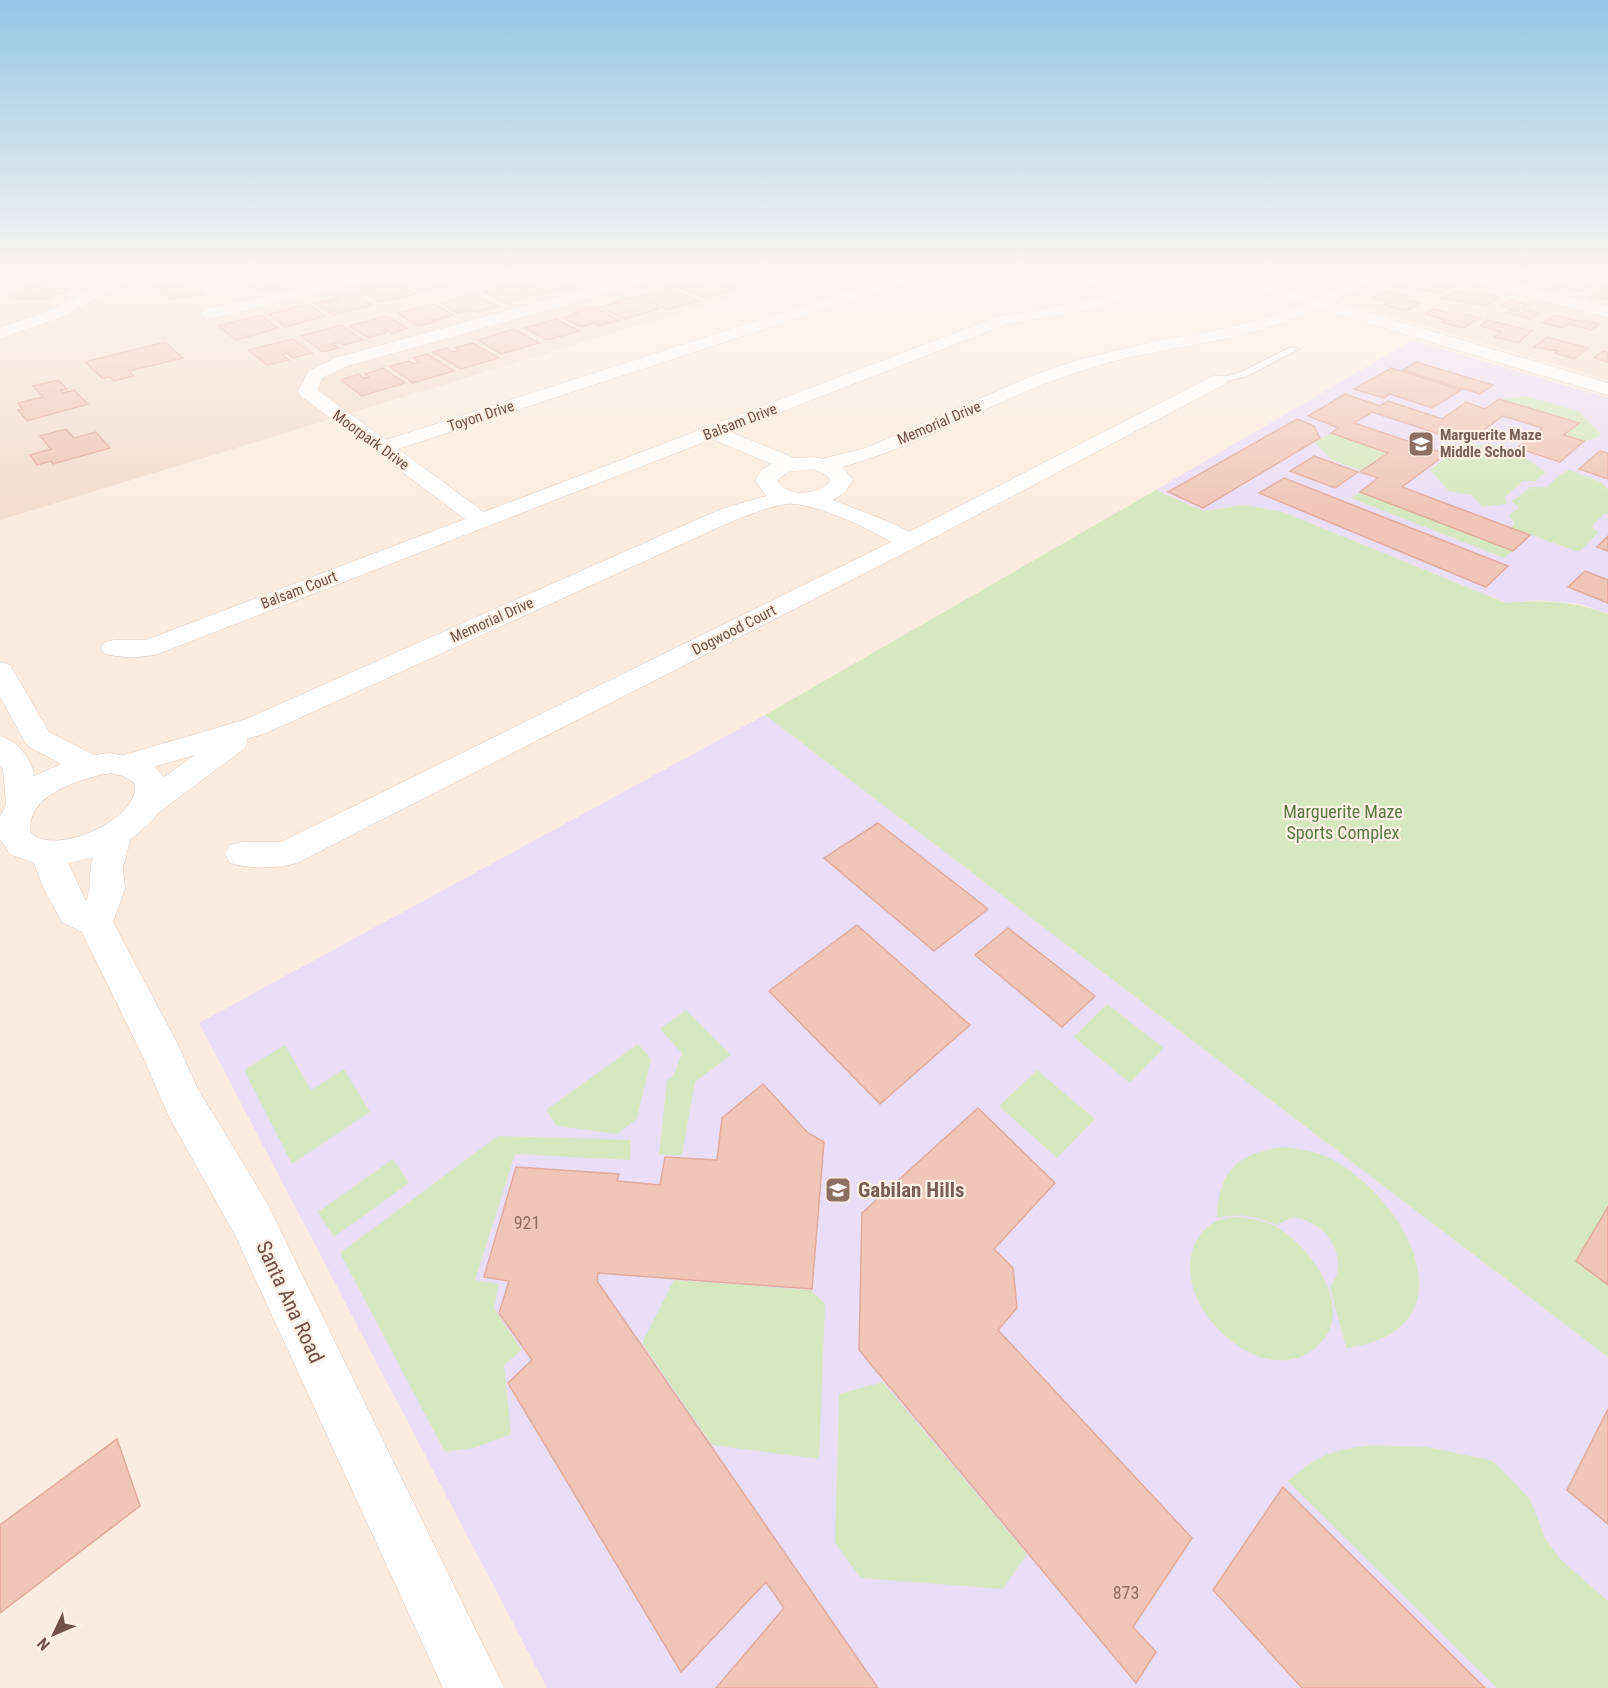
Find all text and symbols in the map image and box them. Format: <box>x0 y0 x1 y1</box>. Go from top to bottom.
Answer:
street label: Toyon Drive <box>445 397 517 435</box>
street label: Memorial Drive <box>894 397 984 449</box>
street label: Balsam Drive <box>701 400 779 444</box>
street label: Moorpark Drive <box>329 406 413 474</box>
place label: Marguerite Maze Middle School <box>1440 426 1542 461</box>
school or university icon: Marguerite Maze Middle School <box>1406 429 1436 459</box>
street label: Balsam Court <box>258 567 340 613</box>
street label: Memorial Drive <box>448 594 536 646</box>
street label: Dogwood Court <box>689 601 779 659</box>
park label: Marguerite Maze Sports Complex <box>1283 801 1403 843</box>
school or university icon: Gabilan Hills <box>823 1175 853 1205</box>
place label: Gabilan Hills <box>858 1178 965 1202</box>
house number: 921 <box>514 1212 540 1233</box>
street label: Santa Ana Road <box>251 1237 329 1367</box>
house number: 873 <box>1113 1582 1139 1603</box>
north arrow <box>24 1604 84 1664</box>
text: N <box>33 1634 54 1654</box>

